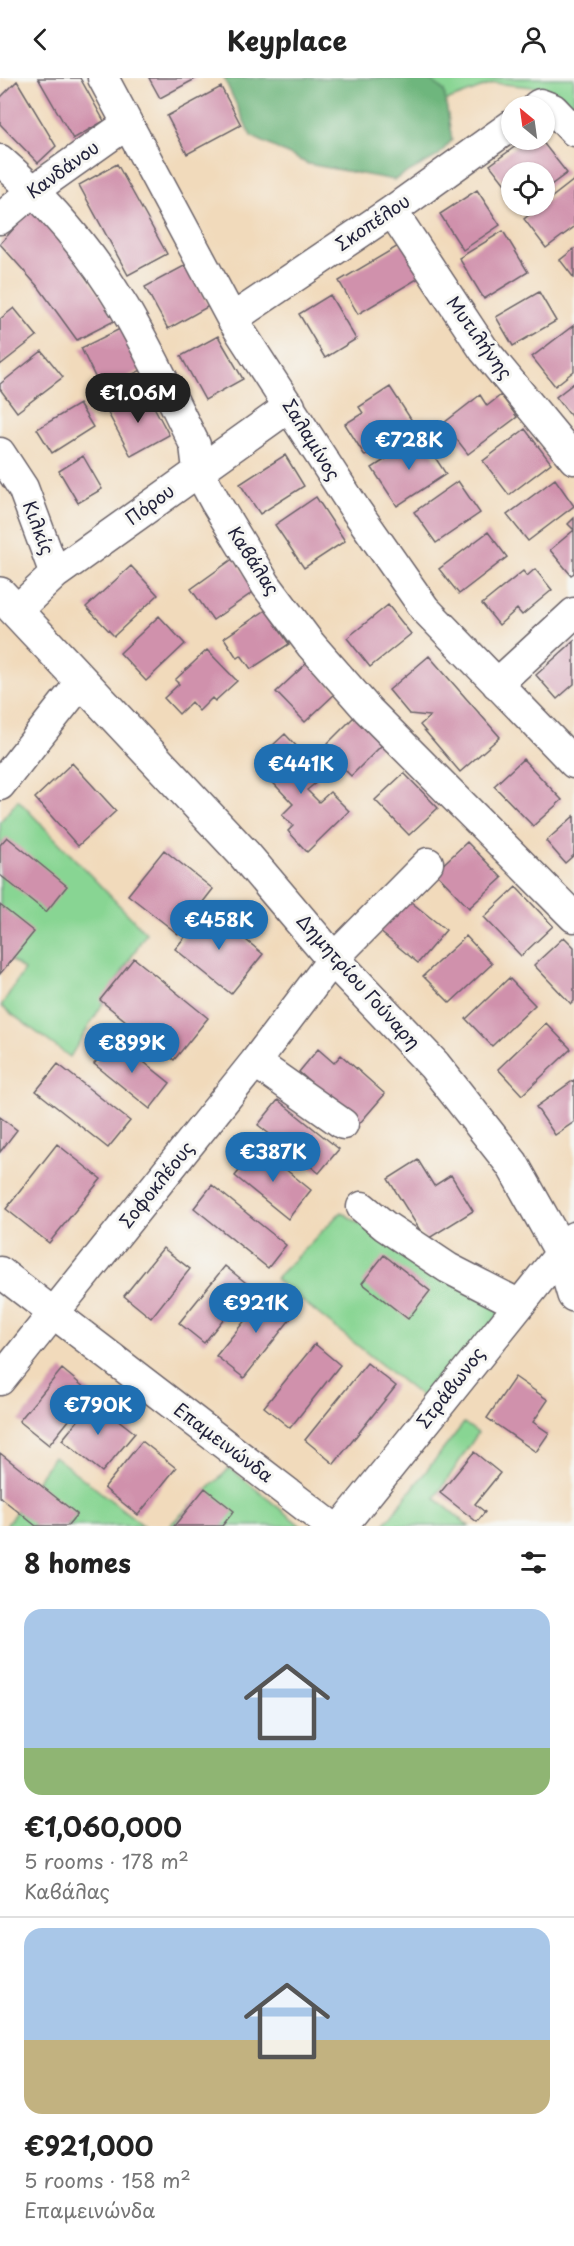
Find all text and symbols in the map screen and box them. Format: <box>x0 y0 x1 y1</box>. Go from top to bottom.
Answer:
text: Keyplace <box>227 19 347 60</box>
icon: back <box>24 23 57 56</box>
icon: person <box>517 23 550 56</box>
north arrow <box>501 96 555 150</box>
map controls <box>501 96 555 216</box>
street label: Κανδάνου <box>20 133 104 204</box>
button: locate <box>501 162 555 216</box>
street label: Σκοπέλου <box>329 187 415 257</box>
street label: Μυτιλήνης <box>441 290 520 384</box>
pin: €1.06M <box>89 373 187 424</box>
text: €1.06M <box>99 377 177 407</box>
street label: Σαλαμίνος <box>277 393 348 485</box>
pin: €728K <box>367 420 451 471</box>
text: €728K <box>375 424 443 454</box>
street label: Πόρου <box>119 477 179 531</box>
street label: Κιλκίς <box>17 497 62 558</box>
street label: Καβάλας <box>222 520 287 600</box>
pin: €441K <box>259 744 343 795</box>
text: €441K <box>268 748 334 778</box>
pin: €458K <box>177 900 261 951</box>
text: €458K <box>184 904 254 934</box>
street label: Δημητρίου Γούναρη <box>291 907 427 1055</box>
pin: €899K <box>90 1023 174 1074</box>
text: €899K <box>98 1027 166 1057</box>
pin: €387K <box>231 1132 315 1183</box>
street label: Σοφοκλέους <box>112 1135 199 1233</box>
text: €387K <box>239 1136 307 1166</box>
pin: €921K <box>214 1283 298 1334</box>
text: €921K <box>223 1287 289 1317</box>
street label: Στράβωνος <box>409 1341 490 1434</box>
pin: €790K <box>56 1385 140 1436</box>
text: €790K <box>64 1389 132 1419</box>
street label: Επαμεινώνδα <box>169 1395 279 1488</box>
text: 8 homes <box>24 1543 131 1582</box>
icon: filters <box>517 1546 550 1579</box>
icon: home <box>233 1648 341 1756</box>
text: €1,060,000 <box>24 1807 182 1846</box>
text: 5 rooms · 178 m² <box>24 1846 189 1876</box>
text: Καβάλας <box>24 1876 110 1906</box>
icon: home <box>233 1967 341 2075</box>
text: €921,000 <box>24 2126 153 2165</box>
text: 5 rooms · 158 m² <box>24 2165 191 2195</box>
text: Επαμεινώνδα <box>24 2195 155 2225</box>

